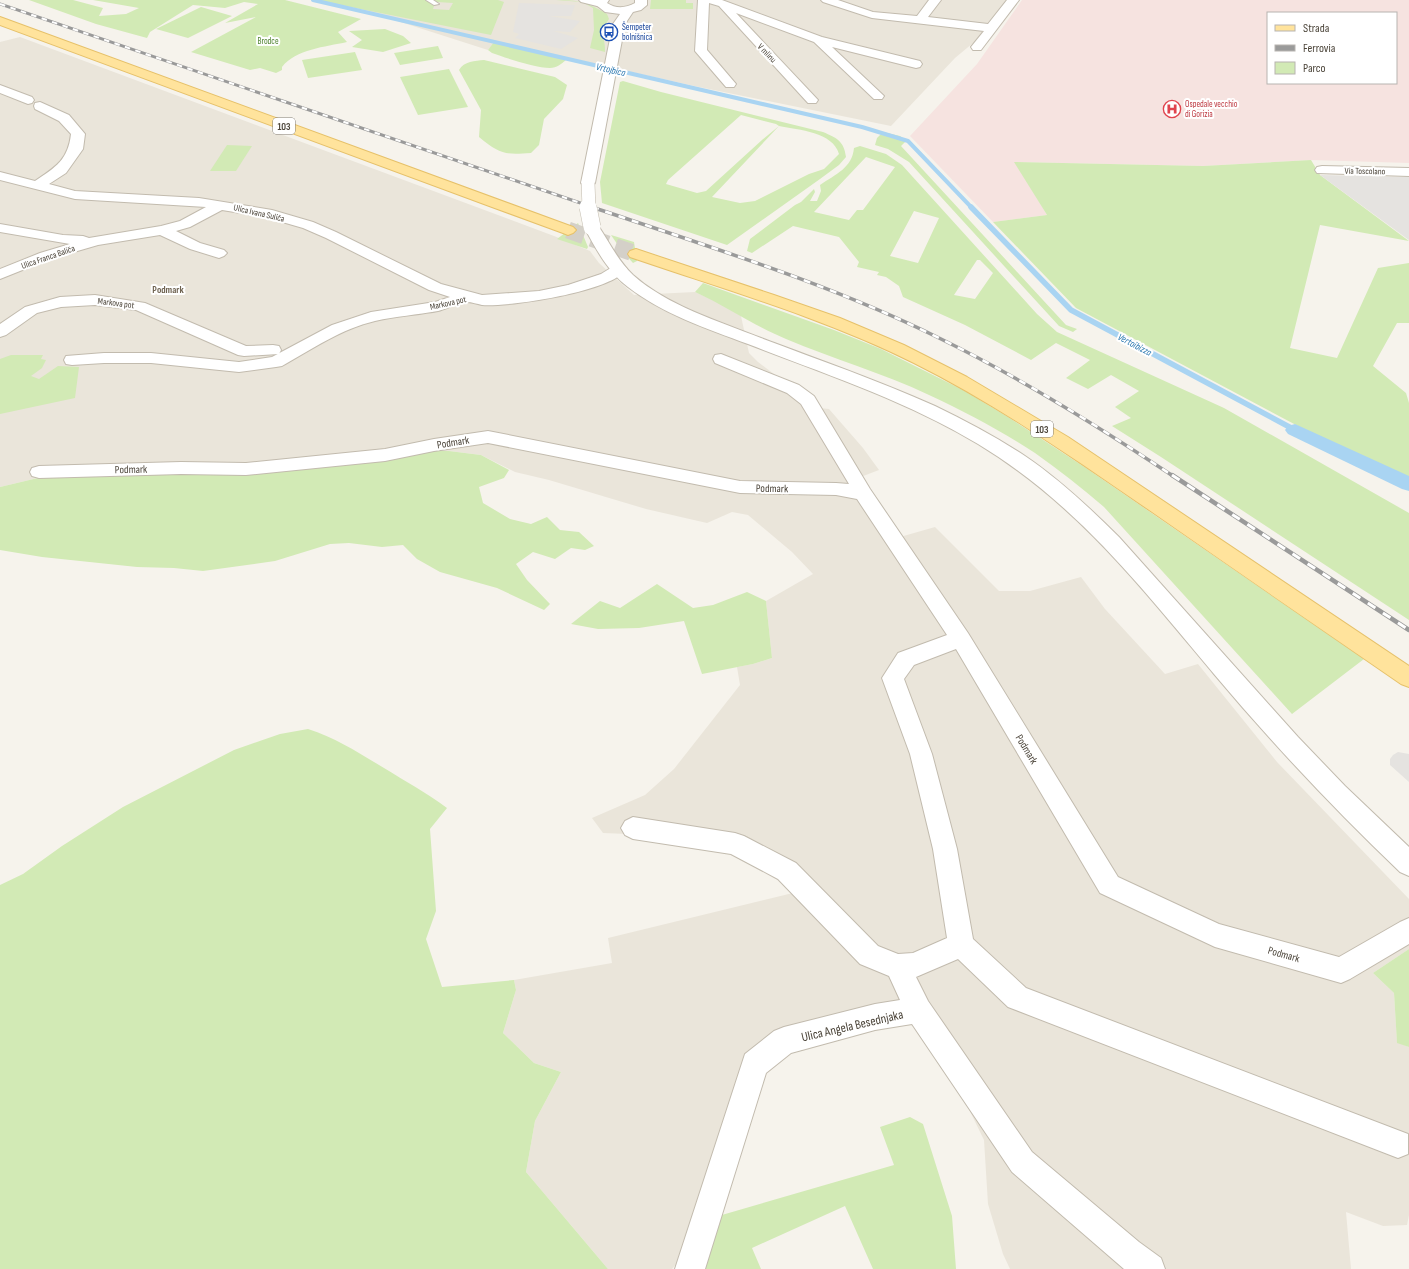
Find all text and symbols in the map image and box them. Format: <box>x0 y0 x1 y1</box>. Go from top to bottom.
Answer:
legend <box>1267 12 1397 84</box>
place label: Šempeter bolnišnica <box>622 21 652 43</box>
text: Strada <box>1303 21 1330 36</box>
bus stop icon: Šempeter bolnišnica <box>599 22 619 42</box>
park label: Brodce <box>257 36 279 47</box>
street label: V mlinu <box>755 41 779 65</box>
text: Ferrovia <box>1303 41 1336 56</box>
water label: Vrtojbica <box>595 61 627 79</box>
text: Parco <box>1303 61 1326 76</box>
hospital icon: Ospedale vecchio di Gorizia <box>1162 99 1182 119</box>
place label: Ospedale vecchio di Gorizia <box>1185 99 1238 120</box>
road number: 103 <box>273 118 295 134</box>
street label: Via Toscolano <box>1345 166 1386 177</box>
street label: Ulica Ivana Suliča <box>232 202 285 225</box>
street label: Ulica Franca Baliča <box>20 243 76 272</box>
district label: Podmark <box>152 284 184 296</box>
street label: Markova pot <box>429 294 468 313</box>
street label: Markova pot <box>97 296 135 311</box>
water label: Vertoibizza <box>1116 331 1153 359</box>
road number: 103 <box>1031 421 1053 437</box>
street label: Podmark <box>436 433 471 451</box>
street label: Podmark <box>115 463 148 476</box>
street label: Podmark <box>756 482 789 495</box>
street label: Podmark <box>1013 732 1041 767</box>
street label: Podmark <box>1266 944 1302 965</box>
street label: Ulica Angela Besednjaka <box>800 1006 905 1045</box>

